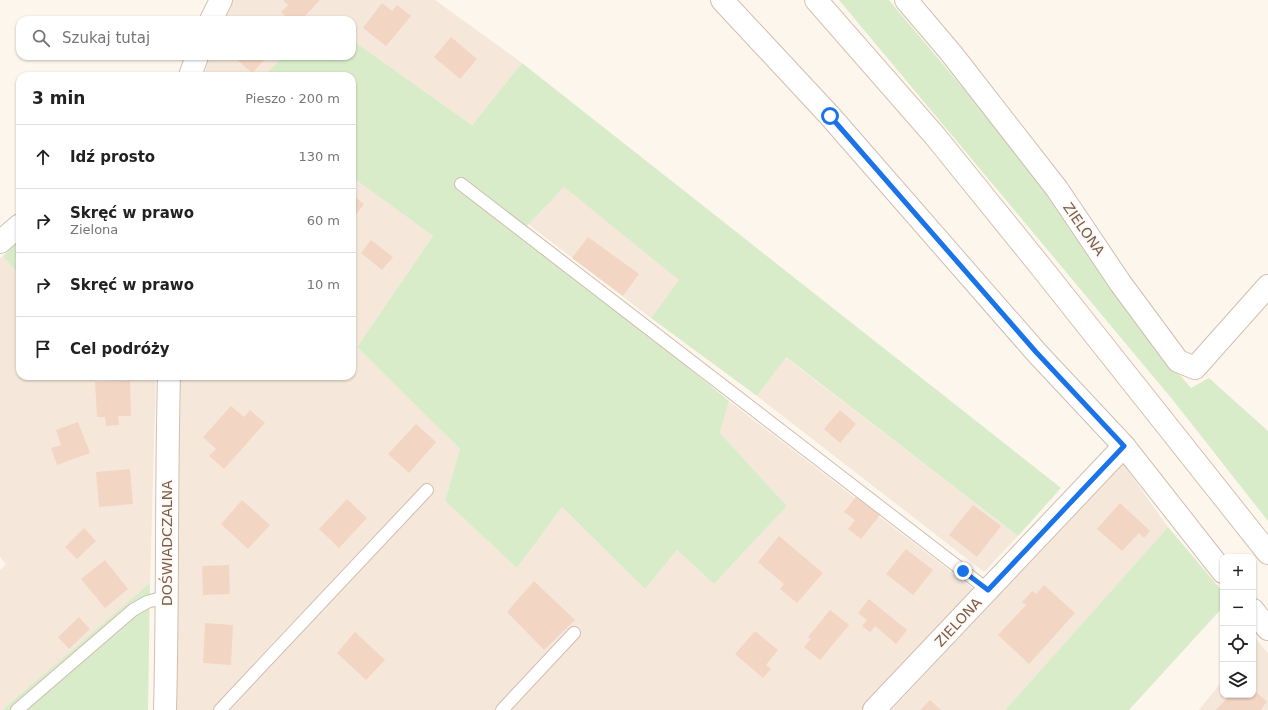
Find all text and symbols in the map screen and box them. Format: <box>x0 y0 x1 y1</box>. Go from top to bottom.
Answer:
search box <box>16 16 356 60</box>
icon: search <box>30 27 52 49</box>
text: Szukaj tutaj <box>62 29 150 47</box>
text: 3 min <box>32 88 85 108</box>
text: Pieszo · 200 m <box>245 91 340 106</box>
route start <box>821 107 839 125</box>
icon: ahead <box>32 146 54 168</box>
text: Idź prosto <box>70 148 155 166</box>
text: 130 m <box>298 149 340 164</box>
street label: ZIELONA <box>1060 199 1108 259</box>
text: Skręć w prawo <box>70 204 194 222</box>
icon: right <box>32 210 54 232</box>
text: 60 m <box>307 213 340 228</box>
text: Zielona <box>70 222 118 237</box>
icon: right <box>32 274 54 296</box>
text: Skręć w prawo <box>70 276 194 294</box>
text: 10 m <box>307 277 340 292</box>
icon: arrive <box>32 338 54 360</box>
text: Cel podróży <box>70 340 170 358</box>
street label: DOŚWIADCZALNA <box>158 480 175 606</box>
map controls <box>1220 554 1256 698</box>
button: + <box>1220 554 1256 590</box>
route end <box>954 562 972 580</box>
button: − <box>1220 590 1256 626</box>
street label: ZIELONA <box>931 594 985 650</box>
button: locate <box>1220 626 1256 662</box>
button: layers <box>1220 662 1256 698</box>

